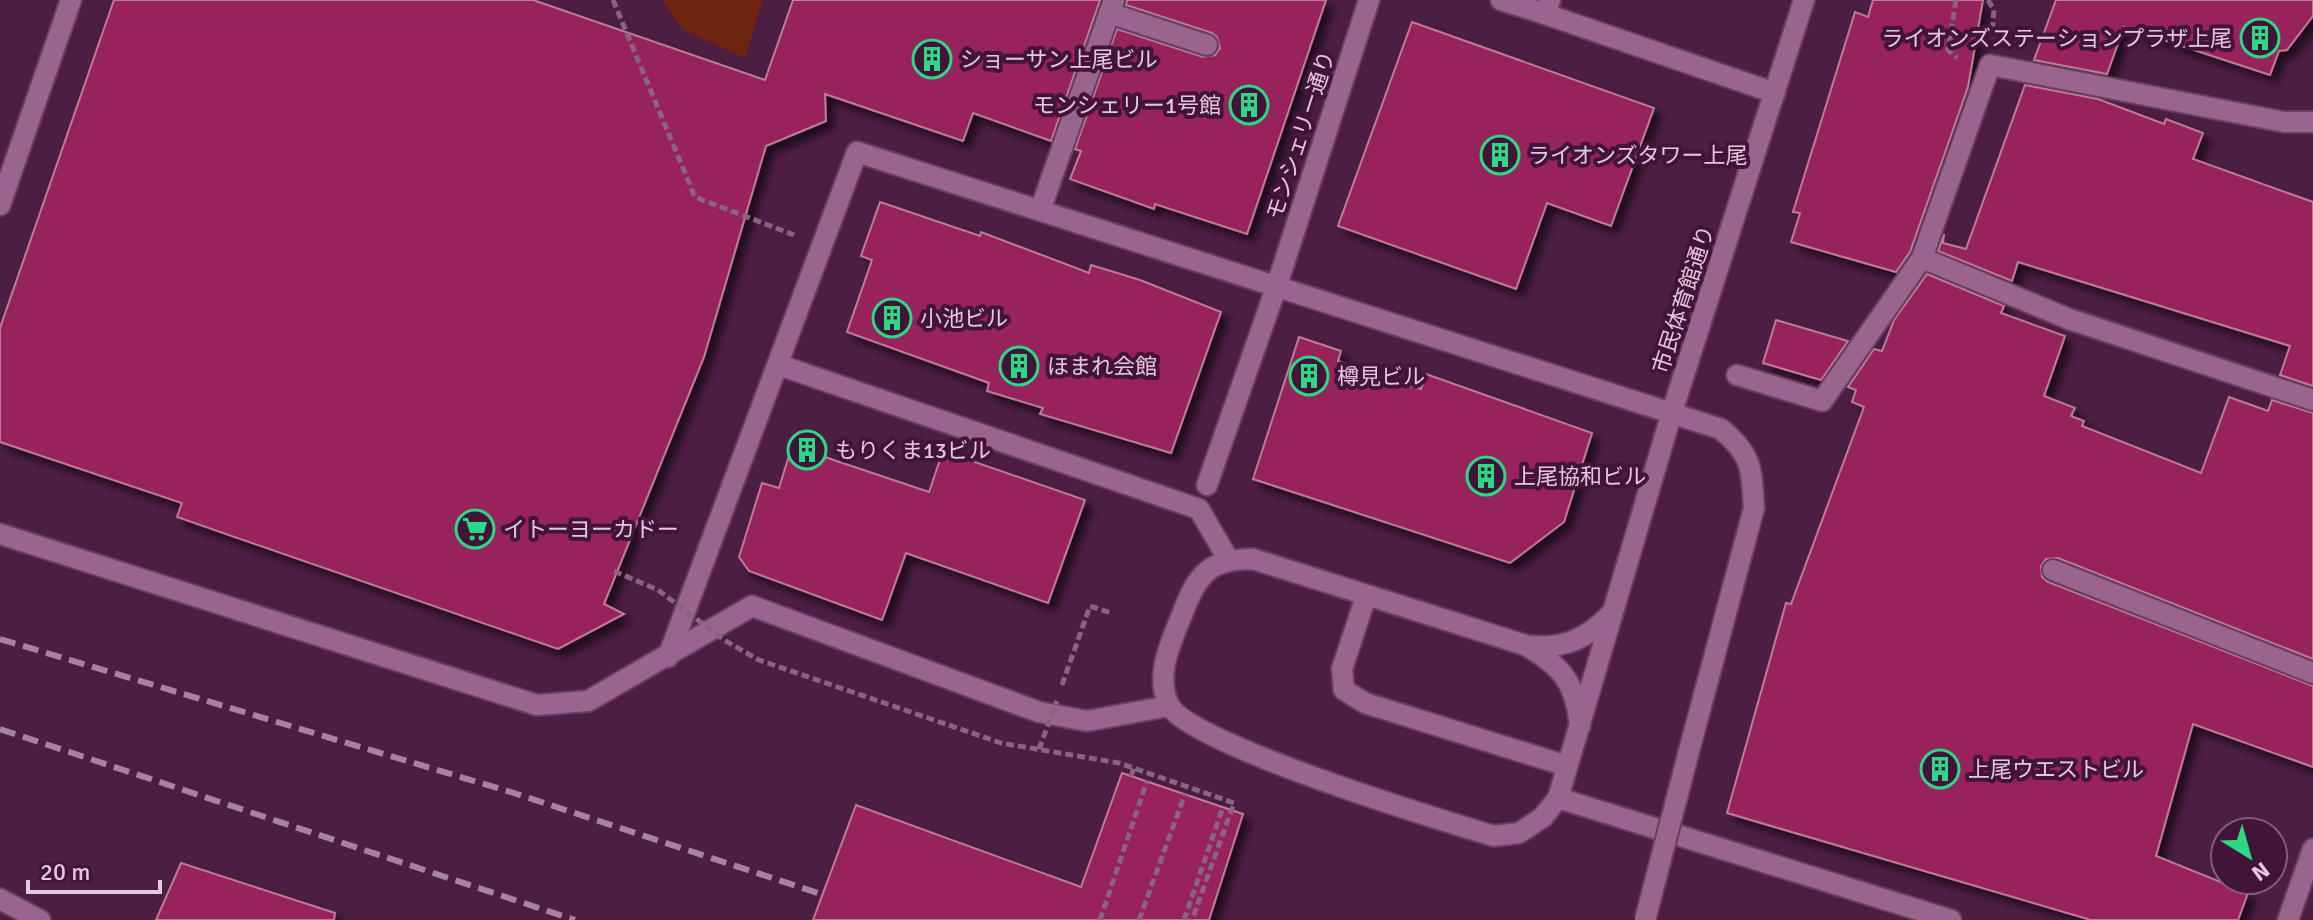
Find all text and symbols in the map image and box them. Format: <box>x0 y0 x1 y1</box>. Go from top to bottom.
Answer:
building icon: ライオンズステーションプラザ上尾 <box>2239 17 2281 59</box>
place label: ライオンズステーションプラザ上尾 <box>1882 25 2232 52</box>
building icon: ショーサン上尾ビル <box>911 38 953 80</box>
place label: ショーサン上尾ビル <box>960 46 1158 73</box>
street label: モンシェリー通り <box>1260 47 1341 223</box>
building icon: モンシェリー1号館 <box>1228 84 1270 126</box>
place label: モンシェリー1号館 <box>1033 92 1221 119</box>
building icon: ライオンズタワー上尾 <box>1479 134 1521 176</box>
place label: ライオンズタワー上尾 <box>1528 142 1748 169</box>
street label: 市民体育館通り <box>1647 222 1720 377</box>
building icon: 小池ビル <box>871 297 913 339</box>
place label: 小池ビル <box>920 305 1008 332</box>
building icon: ほまれ会館 <box>998 345 1040 387</box>
place label: ほまれ会館 <box>1047 353 1157 380</box>
building icon: 樽見ビル <box>1288 355 1330 397</box>
place label: 樽見ビル <box>1337 363 1425 390</box>
building icon: もりくま13ビル <box>786 429 828 471</box>
place label: もりくま13ビル <box>835 437 991 464</box>
building icon: 上尾協和ビル <box>1465 455 1507 497</box>
place label: 上尾協和ビル <box>1514 463 1646 490</box>
supermarket icon: イトーヨーカドー <box>454 508 496 550</box>
place label: イトーヨーカドー <box>503 516 679 543</box>
building icon: 上尾ウエストビル <box>1919 748 1961 790</box>
place label: 上尾ウエストビル <box>1968 756 2144 783</box>
north arrow <box>2209 816 2289 896</box>
scale bar <box>28 844 160 894</box>
text: N <box>2246 856 2275 887</box>
text: 20 m <box>40 857 90 887</box>

